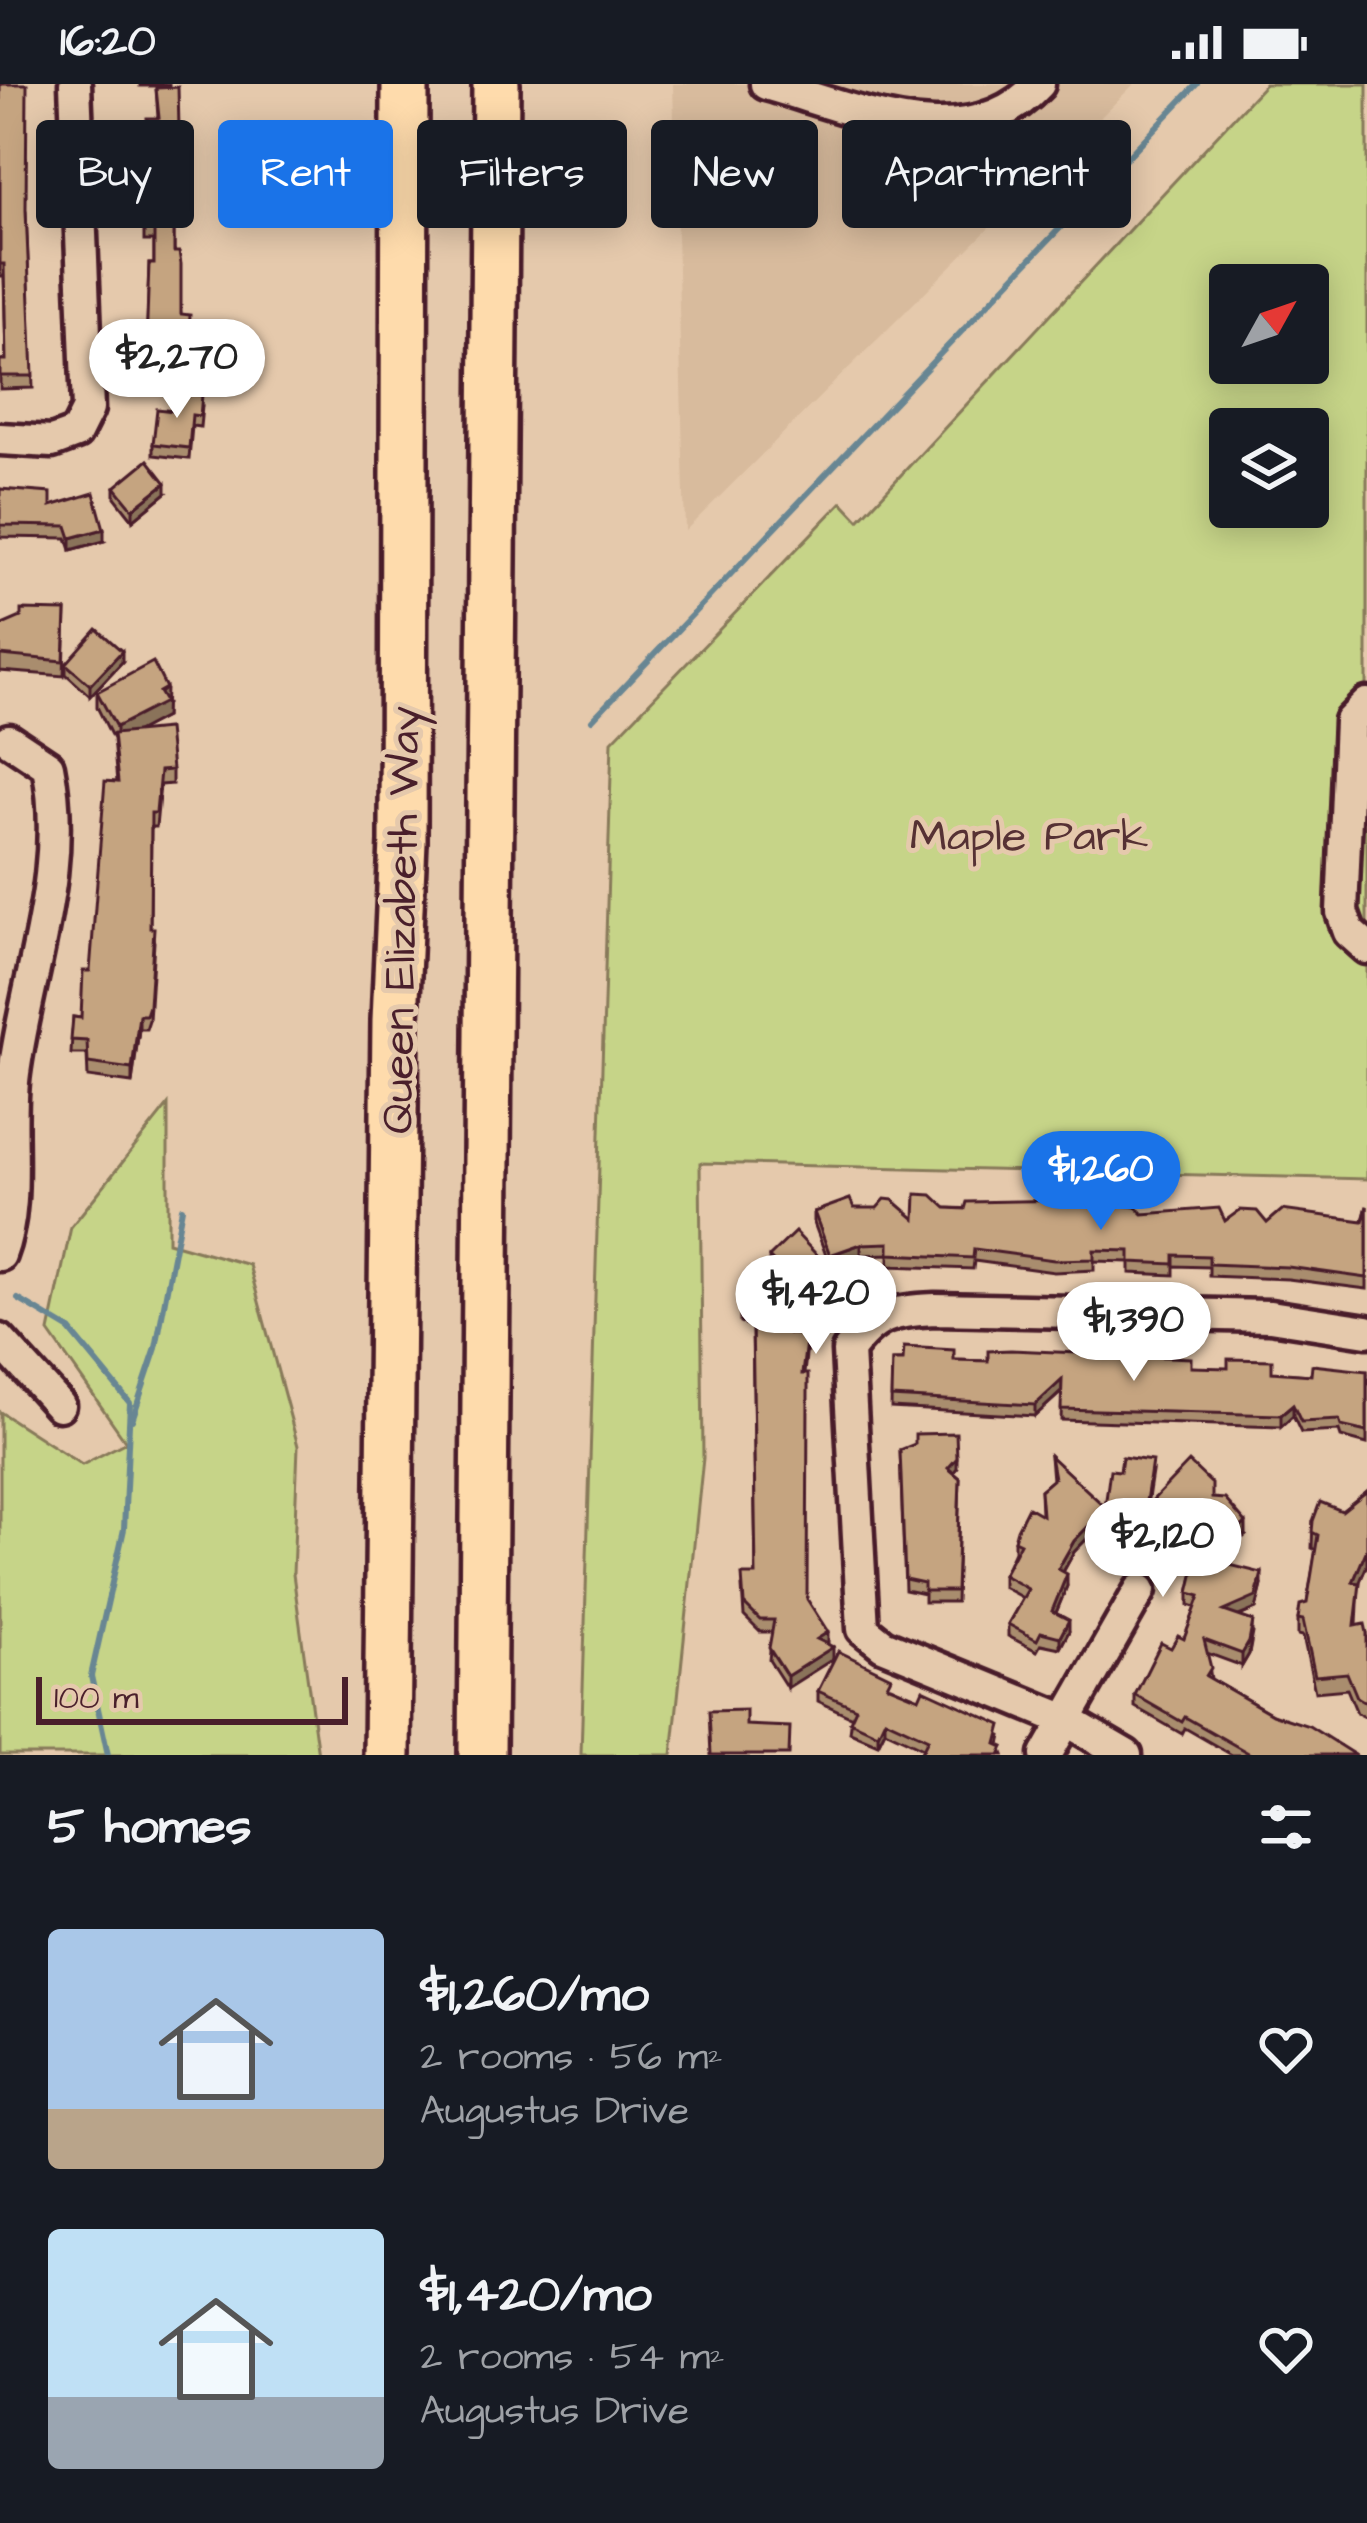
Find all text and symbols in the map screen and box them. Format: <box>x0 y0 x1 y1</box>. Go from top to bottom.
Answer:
text: 16:20 <box>60 11 156 73</box>
chip: Buy <box>36 120 194 228</box>
chip: Rent <box>218 120 393 228</box>
chip: Filters <box>417 120 627 228</box>
chip: New <box>651 120 818 228</box>
chip: Apartment <box>842 120 1131 228</box>
north arrow <box>1209 264 1329 384</box>
map controls <box>1209 264 1329 528</box>
pin: $2,270 <box>79 319 275 421</box>
text: $2,270 <box>116 331 238 385</box>
button: layers <box>1209 408 1329 528</box>
street label: Queen Elizabeth Way <box>367 706 438 1135</box>
park label: Maple Park <box>910 806 1148 868</box>
pin: $1,260 <box>1003 1131 1199 1233</box>
text: $1,260 <box>1048 1143 1154 1197</box>
pin: $1,420 <box>718 1255 914 1357</box>
text: $1,420 <box>762 1267 870 1321</box>
pin: $1,390 <box>1036 1282 1232 1384</box>
text: $1,390 <box>1084 1294 1184 1348</box>
pin: $2,120 <box>1065 1498 1261 1600</box>
text: $2,120 <box>1112 1510 1214 1564</box>
scale bar <box>36 1671 348 1724</box>
text: 100 m <box>54 1675 139 1721</box>
text: 5 homes <box>48 1792 251 1863</box>
icon: filters <box>1253 1794 1319 1860</box>
text: $1,260/mo <box>420 1960 649 2031</box>
icon: home <box>144 1977 288 2121</box>
icon: heart <box>1253 2016 1319 2082</box>
text: 2 rooms · 56 m² <box>420 2031 723 2085</box>
text: Augustus Drive <box>420 2085 689 2139</box>
text: $1,420/mo <box>420 2260 652 2331</box>
icon: home <box>144 2277 288 2421</box>
icon: heart <box>1253 2316 1319 2382</box>
text: 2 rooms · 54 m² <box>420 2331 725 2385</box>
text: Augustus Drive <box>420 2385 689 2439</box>

